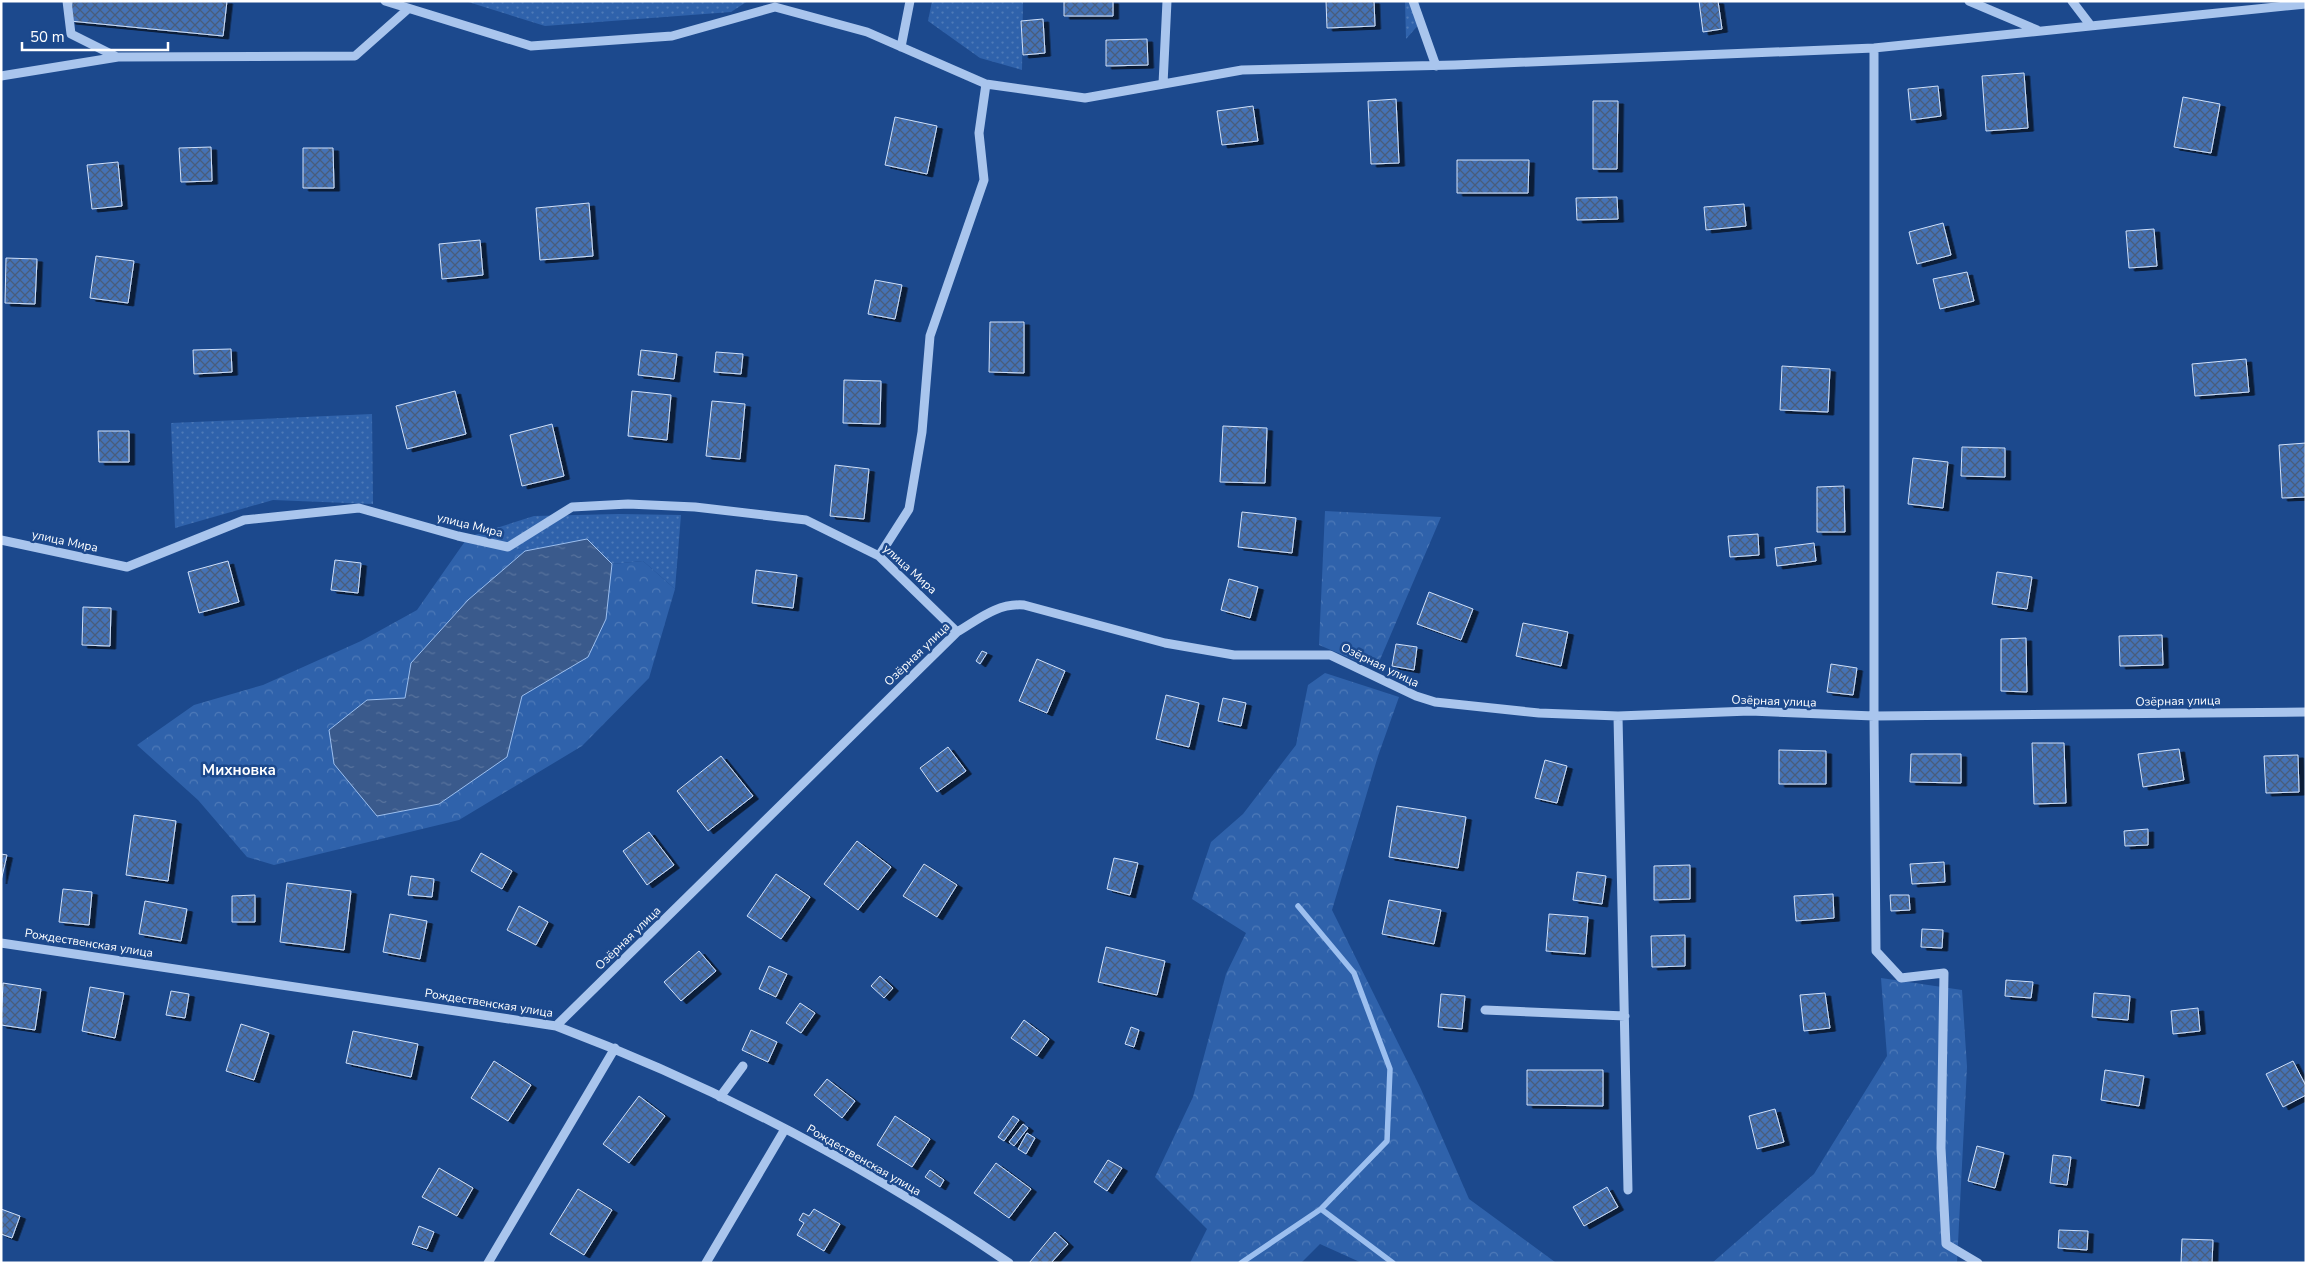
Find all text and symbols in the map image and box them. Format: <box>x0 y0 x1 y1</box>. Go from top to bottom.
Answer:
scale bar <box>22 20 169 52</box>
text: 50 m <box>30 27 65 47</box>
street label: улица Мира <box>435 509 505 541</box>
street label: улица Мира <box>30 526 100 556</box>
street label: улица Мира <box>880 541 940 597</box>
street label: Озёрная улица <box>881 619 953 689</box>
street label: Озёрная улица <box>1338 639 1422 691</box>
street label: Озёрная улица <box>1731 692 1817 710</box>
street label: Озёрная улица <box>2135 692 2221 710</box>
district label: Михновка <box>202 760 276 780</box>
street label: Озёрная улица <box>592 903 664 973</box>
street label: Рождественская улица <box>24 925 154 961</box>
street label: Рождественская улица <box>424 985 554 1021</box>
street label: Рождественская улица <box>804 1121 924 1199</box>

